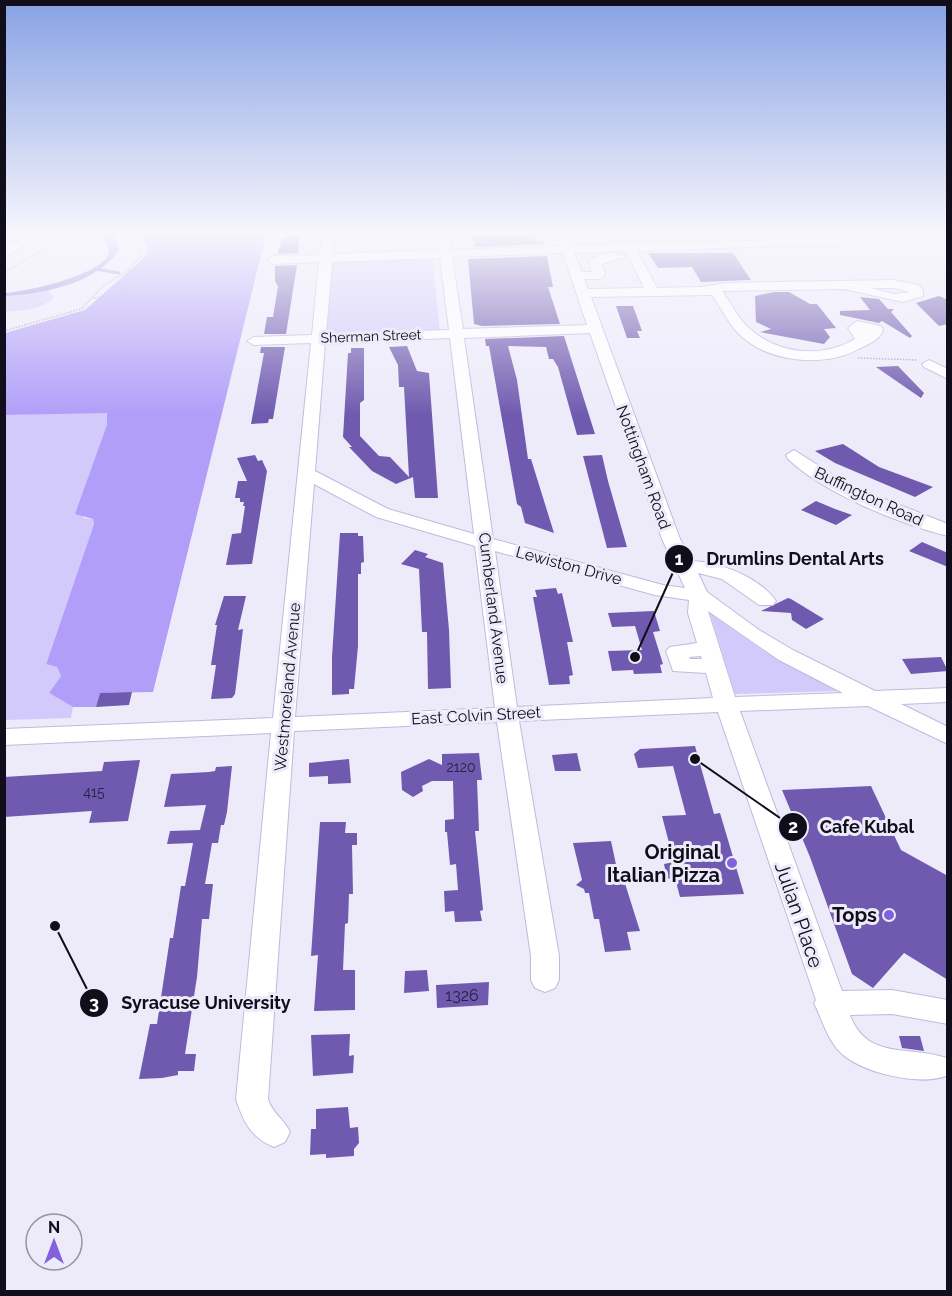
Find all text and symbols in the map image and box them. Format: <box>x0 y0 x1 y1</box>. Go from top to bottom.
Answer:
street label: Sherman Street <box>320 326 422 346</box>
street label: Nottingham Road <box>612 403 675 532</box>
street label: Buffington Road <box>811 463 926 530</box>
street label: Cumberland Avenue <box>475 531 512 685</box>
callout: Drumlins Dental Arts <box>664 541 896 577</box>
street label: Lewiston Drive <box>514 542 624 589</box>
text: 1 <box>675 548 684 569</box>
text: Drumlins Dental Arts <box>706 548 884 569</box>
street label: Westmoreland Avenue <box>271 602 304 772</box>
street label: East Colvin Street <box>411 703 542 728</box>
house number: 2120 <box>446 759 476 775</box>
house number: 415 <box>83 784 105 800</box>
callout: Cafe Kubal <box>778 809 927 845</box>
text: 2 <box>788 816 798 837</box>
text: Cafe Kubal <box>820 816 915 837</box>
place label: Original Italian Pizza <box>607 840 721 887</box>
marker: Original Italian Pizza <box>725 856 739 870</box>
street label: Julian Place <box>770 859 828 971</box>
place label: Tops <box>832 903 877 927</box>
marker: Tops <box>882 908 896 922</box>
callout: Syracuse University <box>79 985 302 1021</box>
house number: 1326 <box>445 986 479 1005</box>
text: 3 <box>89 992 99 1013</box>
text: Syracuse University <box>121 992 291 1013</box>
north arrow <box>24 1212 84 1272</box>
text: N <box>48 1218 60 1237</box>

